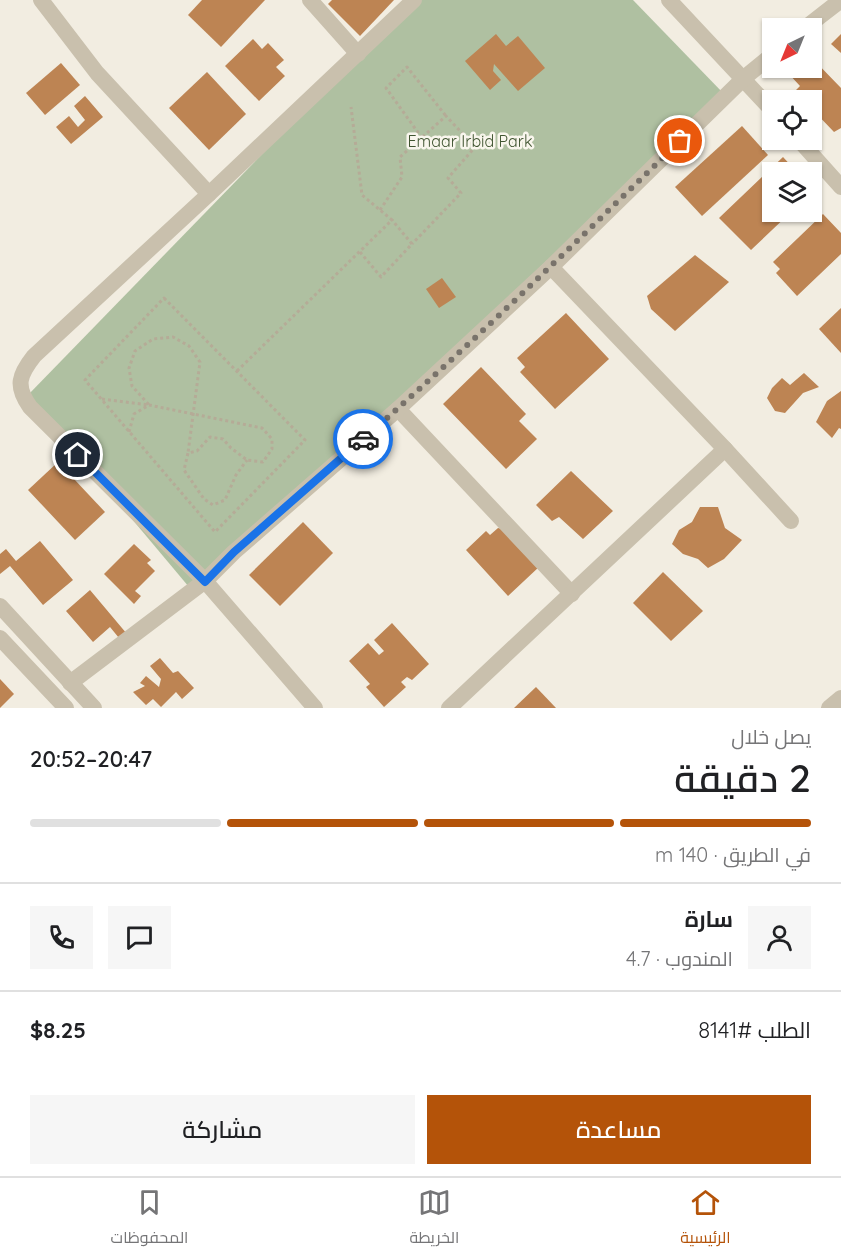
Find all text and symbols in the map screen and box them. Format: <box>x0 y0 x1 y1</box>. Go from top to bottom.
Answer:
north arrow <box>762 18 822 78</box>
map controls <box>762 18 822 222</box>
button: locate <box>762 90 822 150</box>
pin <box>654 115 705 166</box>
icon: bag <box>663 124 696 157</box>
park label: Emaar Irbid Park <box>408 131 532 151</box>
button: layers <box>762 162 822 222</box>
courier <box>333 409 393 469</box>
icon: car <box>347 423 380 456</box>
pin <box>52 429 103 480</box>
icon: home <box>61 438 94 471</box>
text: يصل خلال <box>731 724 811 749</box>
text: 20:47–20:52 <box>30 745 152 773</box>
text: 2 دقيقة <box>674 753 811 802</box>
text: في الطريق · 140 m <box>655 842 811 867</box>
text: سارة <box>685 905 733 933</box>
button: phone <box>30 906 93 969</box>
button: chat <box>108 906 171 969</box>
button: person <box>748 906 811 969</box>
text: المندوب · 4.7 <box>626 946 733 971</box>
text: $8.25 <box>30 1016 86 1044</box>
text: الطلب #8141 <box>698 1016 811 1044</box>
button: مشاركة <box>30 1095 415 1164</box>
button: مساعدة <box>427 1095 811 1164</box>
tab: المحفوظات <box>111 1186 188 1252</box>
tab: الخريطة <box>409 1186 459 1252</box>
tab: الرئيسية <box>680 1186 731 1252</box>

